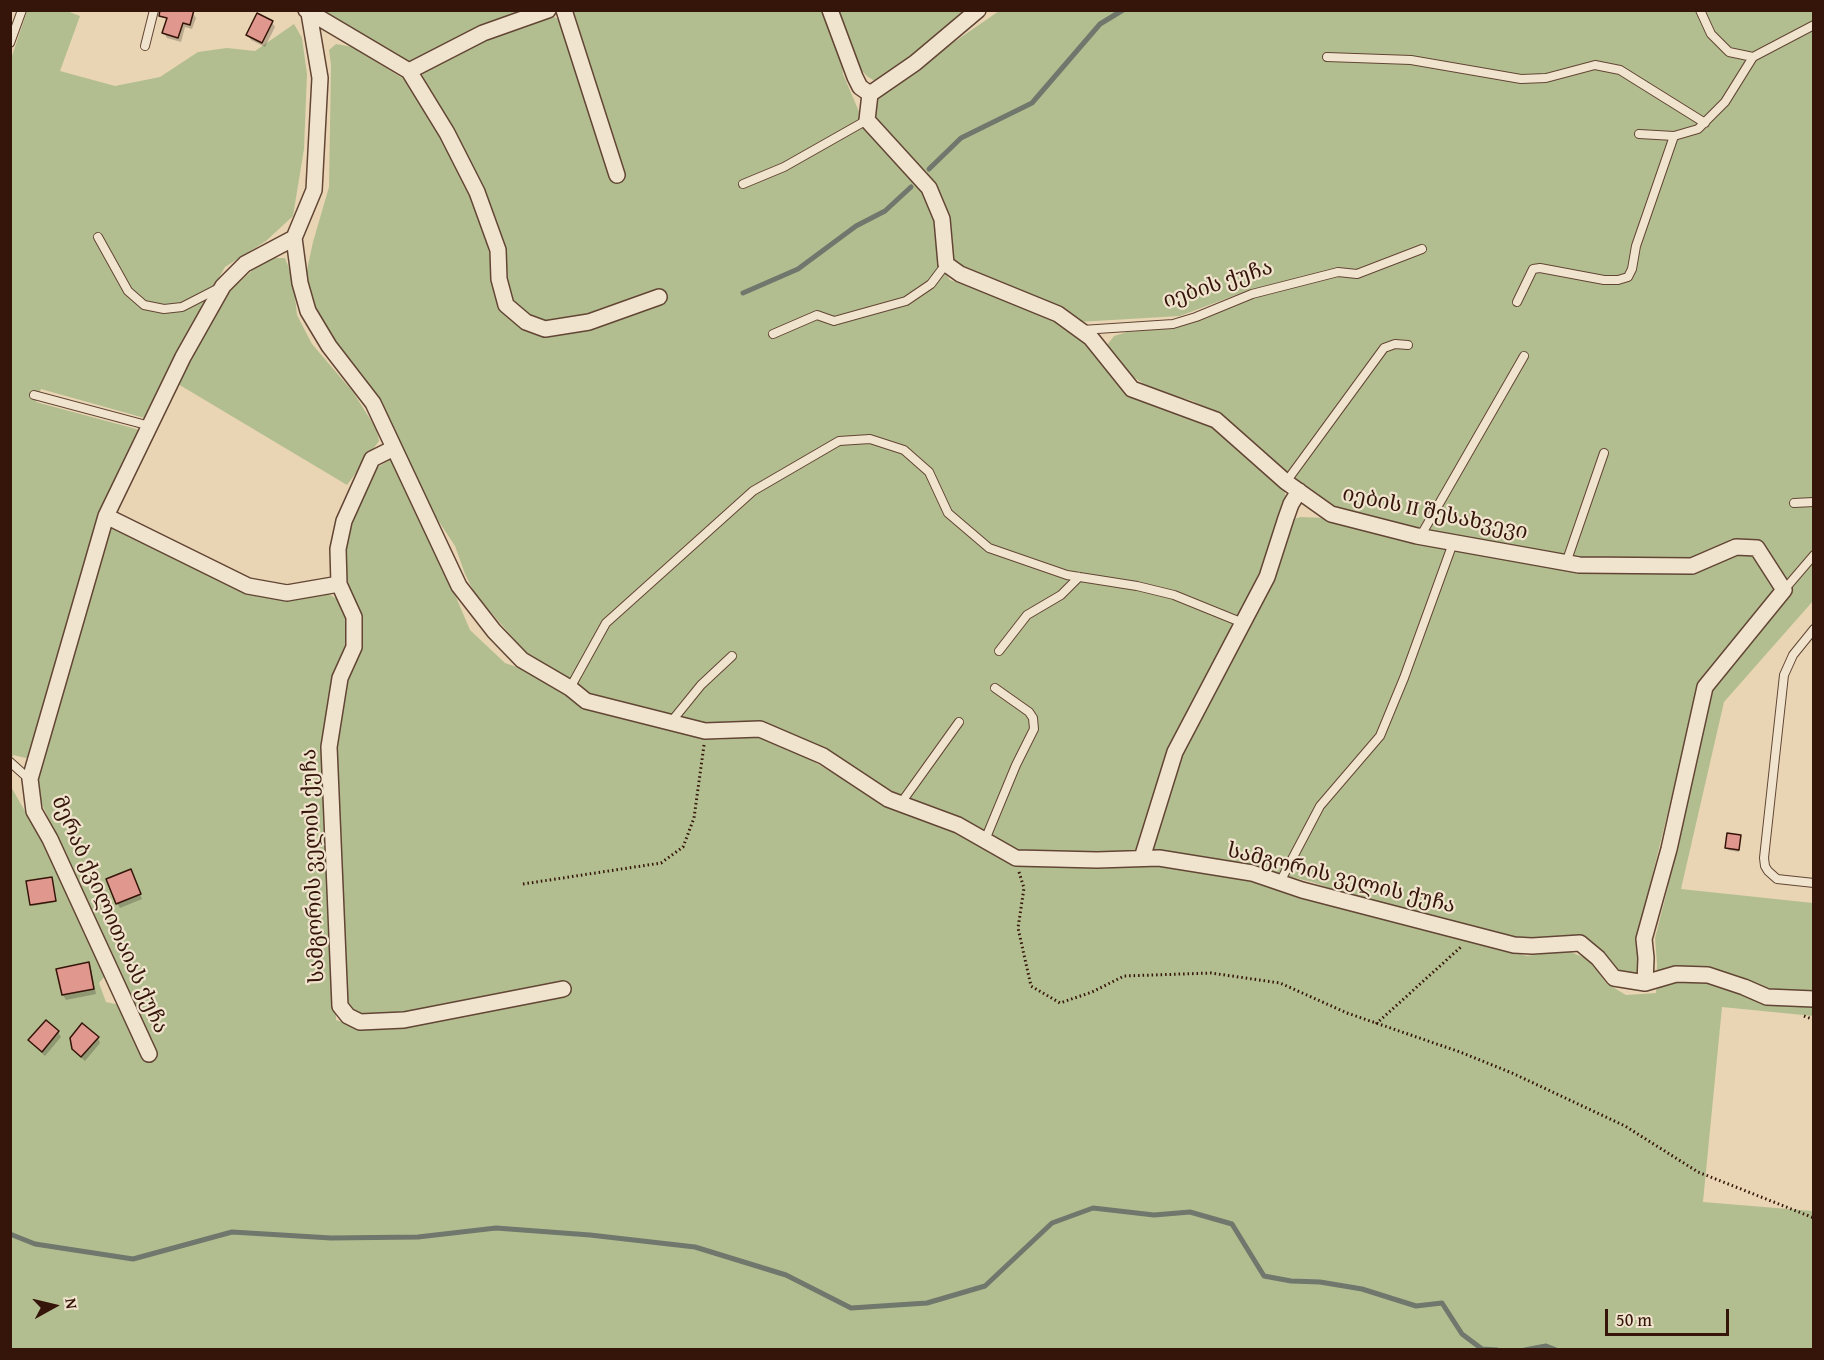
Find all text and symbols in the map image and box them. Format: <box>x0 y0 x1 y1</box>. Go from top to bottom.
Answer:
street label: იების ქუჩა <box>1160 255 1276 315</box>
street label: იების II შესახვევი <box>1340 482 1530 546</box>
street label: სამგორის ველის ქუჩა <box>297 748 331 984</box>
street label: მერაბ ქვილითაიას ქუჩა <box>45 792 173 1038</box>
street label: სამგორის ველის ქუჩა <box>1224 838 1458 920</box>
north arrow <box>24 1276 84 1336</box>
text: N <box>59 1297 84 1310</box>
scale bar <box>1608 1297 1732 1335</box>
text: 50 m <box>1616 1306 1652 1333</box>

